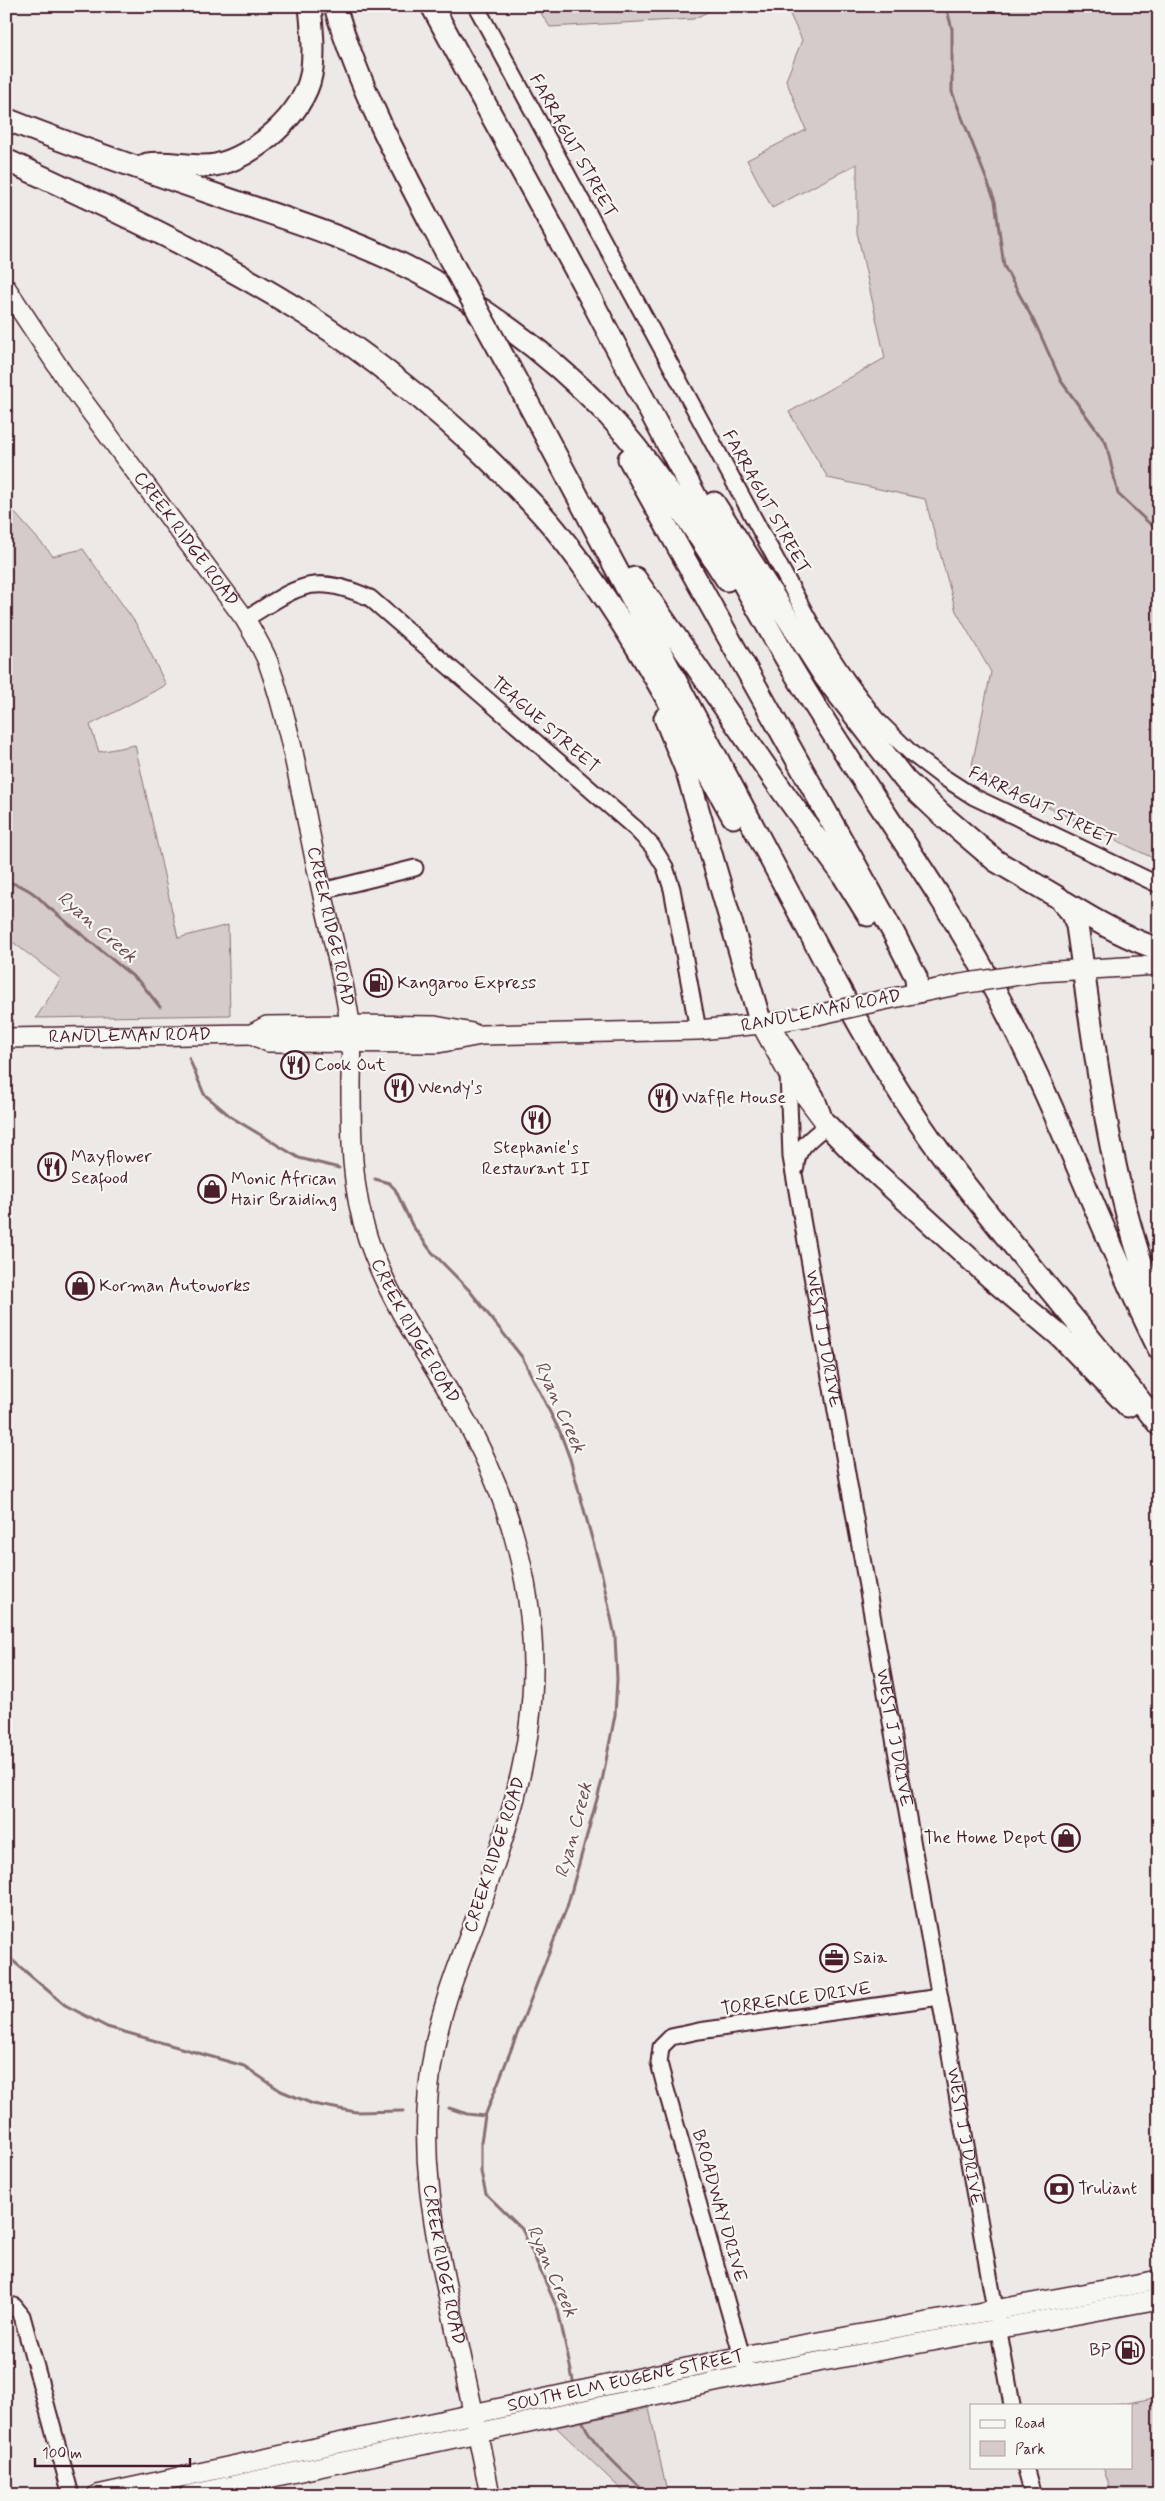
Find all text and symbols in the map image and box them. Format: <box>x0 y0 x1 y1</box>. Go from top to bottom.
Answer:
street label: FARRAGUT STREET <box>523 70 623 222</box>
street label: FARRAGUT STREET <box>716 426 816 578</box>
street label: CREEK RIDGE ROAD <box>128 467 244 612</box>
street label: TEAGUE STREET <box>486 671 604 779</box>
street label: FARRAGUT STREET <box>964 761 1120 853</box>
street label: CREEK RIDGE ROAD <box>301 845 359 1008</box>
water label: Ryan Creek <box>52 885 143 969</box>
fuel station icon: Kangaroo Express <box>363 968 393 998</box>
place label: Kangaroo Express <box>397 971 536 996</box>
street label: RANDLEMAN ROAD <box>739 984 903 1038</box>
street label: RANDLEMAN ROAD <box>49 1023 211 1049</box>
restaurant icon: Cook Out <box>280 1050 310 1080</box>
place label: Cook Out <box>314 1053 386 1077</box>
restaurant icon: Wendy's <box>384 1073 414 1103</box>
place label: Wendy's <box>418 1076 482 1100</box>
restaurant icon: Waffle House <box>648 1083 678 1113</box>
place label: Waffle House <box>682 1086 786 1110</box>
restaurant icon: Stephanie's Restaurant II <box>521 1105 551 1135</box>
place label: Stephanie's Restaurant II <box>482 1136 590 1181</box>
place label: Mayflower Seafood <box>71 1145 152 1192</box>
restaurant icon: Mayflower Seafood <box>37 1152 67 1182</box>
place label: Monic African Hair Braiding <box>231 1167 337 1212</box>
shop icon: Monic African Hair Braiding <box>197 1174 227 1204</box>
street label: CREEK RIDGE ROAD <box>365 1255 465 1408</box>
street label: WEST J J DRIVE <box>799 1268 847 1410</box>
shop icon: Korman Autoworks <box>65 1271 95 1301</box>
place label: Korman Autoworks <box>99 1274 250 1298</box>
water label: Ryan Creek <box>529 1357 592 1457</box>
street label: WEST J J DRIVE <box>870 1667 918 1809</box>
street label: CREEK RIDGE ROAD <box>458 1774 532 1936</box>
water label: Ryan Creek <box>549 1779 599 1881</box>
shop icon: The Home Depot <box>1051 1823 1081 1853</box>
place label: The Home Depot <box>924 1826 1047 1850</box>
office icon: Saia <box>819 1943 849 1973</box>
place label: Saia <box>853 1946 887 1970</box>
street label: TORRENCE DRIVE <box>719 1977 873 2021</box>
street label: WEST J J DRIVE <box>941 2066 989 2208</box>
street label: BROADWAY DRIVE <box>686 2127 752 2285</box>
bank icon: Truliant <box>1044 2174 1074 2204</box>
place label: Truliant <box>1078 2177 1137 2201</box>
street label: CREEK RIDGE ROAD <box>417 2183 470 2347</box>
water label: Ryan Creek <box>521 2221 584 2321</box>
fuel station icon: BP <box>1115 2335 1145 2365</box>
place label: BP <box>1089 2338 1112 2362</box>
street label: SOUTH ELM EUGENE STREET <box>505 2344 747 2418</box>
legend <box>970 2404 1132 2468</box>
text: Road <box>1015 2414 1045 2434</box>
scale bar <box>35 2436 190 2468</box>
text: Park <box>1015 2440 1045 2460</box>
text: 100 m <box>42 2444 82 2464</box>

